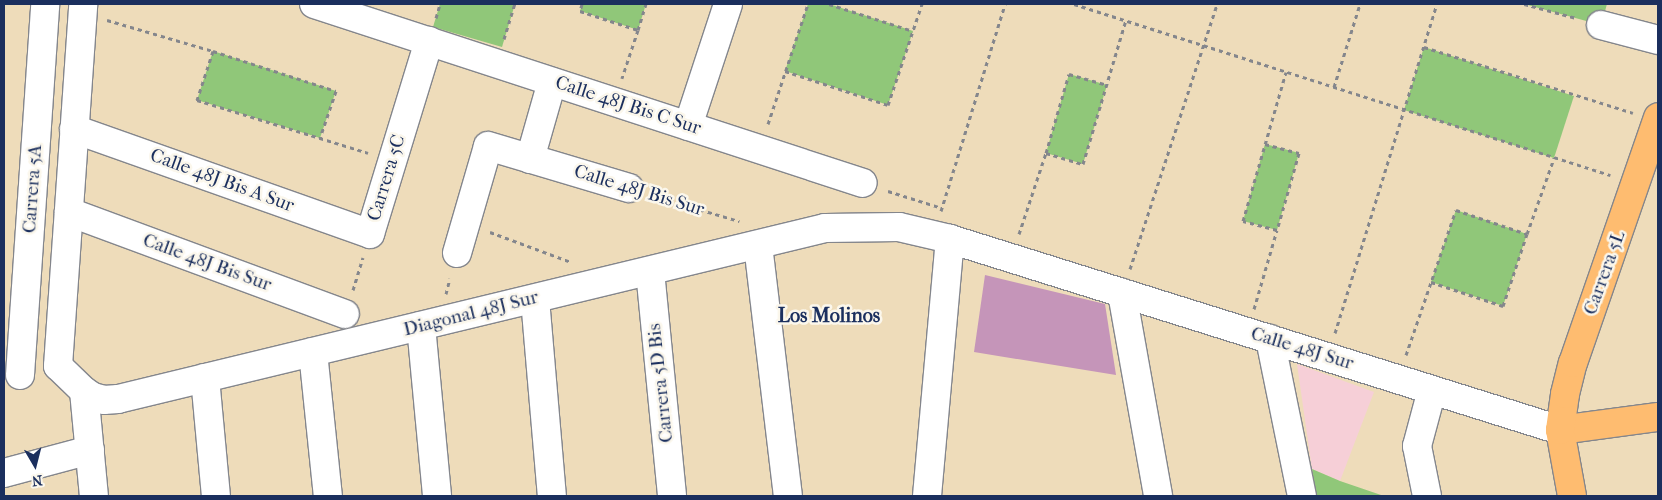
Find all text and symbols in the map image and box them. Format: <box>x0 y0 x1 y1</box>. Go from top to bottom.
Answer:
street label: Calle 48J Bis C Sur <box>552 72 704 140</box>
street label: Carrera 5C <box>363 132 411 224</box>
street label: Carrera 5A <box>19 144 47 234</box>
street label: Calle 48J Bis A Sur <box>147 144 297 218</box>
street label: Calle 48J Bis Sur <box>571 160 707 222</box>
street label: Carrera 5L <box>1579 228 1631 318</box>
street label: Calle 48J Bis Sur <box>140 229 274 297</box>
street label: Diagonal 48J Sur <box>401 286 541 342</box>
district label: Los Molinos <box>778 303 880 327</box>
street label: Carrera 5D Bis <box>643 322 679 444</box>
street label: Calle 48J Sur <box>1248 323 1356 375</box>
north arrow <box>10 440 60 490</box>
text: N <box>31 471 44 490</box>

